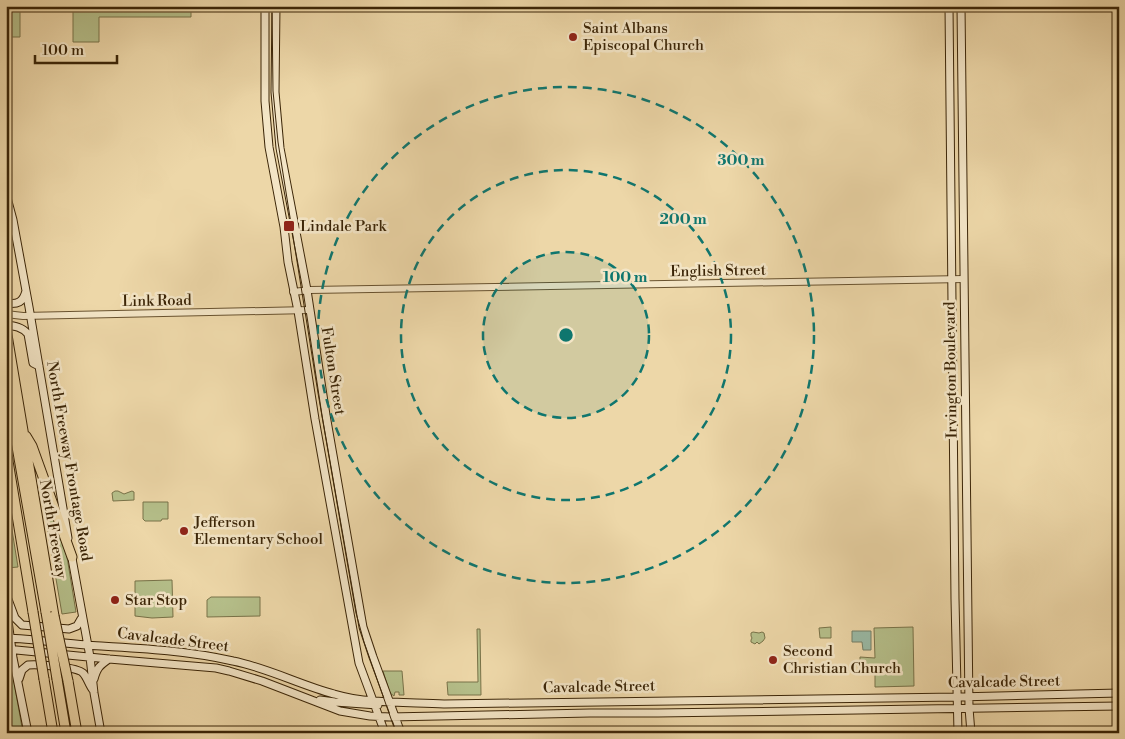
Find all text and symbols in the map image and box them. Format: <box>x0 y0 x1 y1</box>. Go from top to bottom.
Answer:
place label: Saint Albans Episcopal Church <box>583 19 704 55</box>
marker: Saint Albans Episcopal Church <box>567 31 579 43</box>
scale bar <box>35 32 118 64</box>
text: 100 m <box>42 41 84 60</box>
text: 300 m <box>718 151 765 170</box>
text: 200 m <box>659 210 707 229</box>
place label: Lindale Park <box>300 217 387 236</box>
marker: Lindale Park <box>282 219 296 233</box>
street label: English Street <box>670 261 767 281</box>
text: 100 m <box>603 268 648 287</box>
street label: Link Road <box>122 291 192 311</box>
street label: Irvington Boulevard <box>940 301 962 439</box>
street label: Fulton Street <box>317 326 349 417</box>
centre of rings <box>557 326 575 344</box>
street label: North Freeway Frontage Road <box>43 360 95 562</box>
street label: North Freeway <box>35 478 71 580</box>
place label: Jefferson Elementary School <box>193 513 323 549</box>
marker: Jefferson Elementary School <box>178 525 190 537</box>
place label: Star Stop <box>125 591 187 610</box>
marker: Star Stop <box>109 594 121 606</box>
street label: Cavalcade Street <box>116 624 231 656</box>
place label: Second Christian Church <box>783 642 901 678</box>
marker: Second Christian Church <box>767 654 779 666</box>
street label: Cavalcade Street <box>948 672 1061 692</box>
street label: Cavalcade Street <box>543 677 656 697</box>

